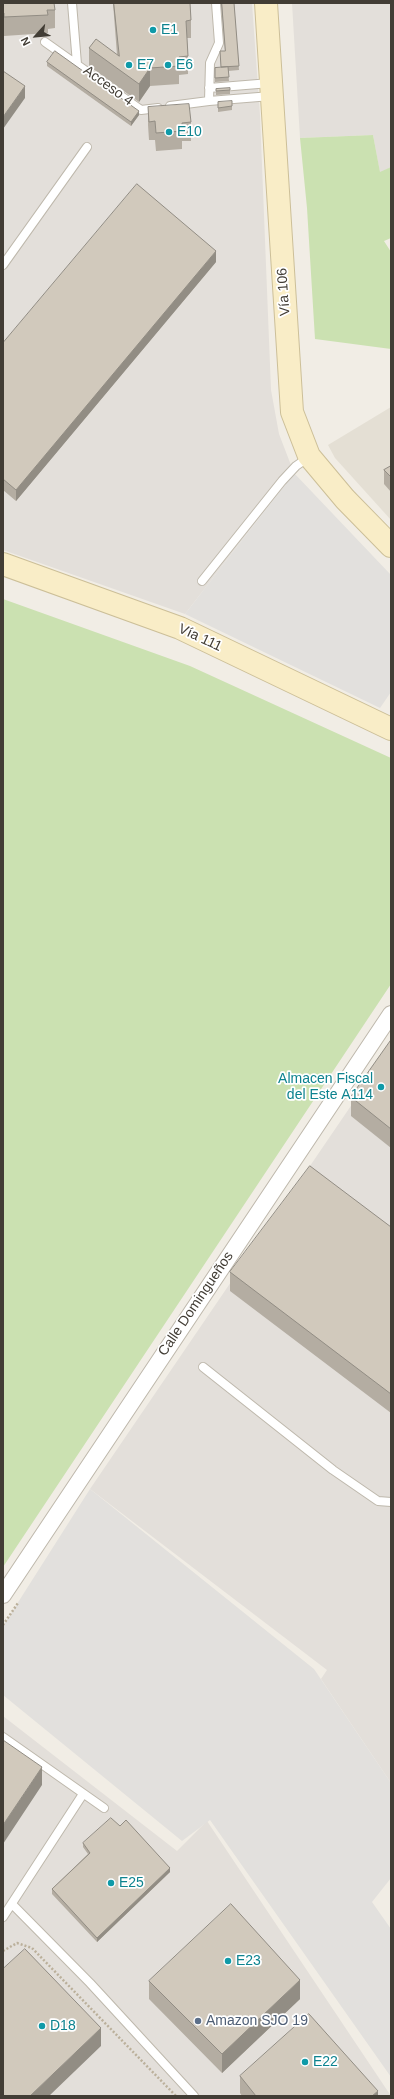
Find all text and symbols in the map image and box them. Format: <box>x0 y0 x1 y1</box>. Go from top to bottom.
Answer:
north arrow <box>16 16 56 56</box>
place label: E1 <box>161 22 178 38</box>
marker: E1 <box>148 25 158 35</box>
text: N <box>18 35 32 48</box>
place label: E7 <box>137 57 154 73</box>
place label: E6 <box>176 57 193 73</box>
marker: E7 <box>124 60 134 70</box>
marker: E6 <box>163 60 173 70</box>
street label: Acceso 4 <box>80 62 136 110</box>
place label: E10 <box>177 124 202 140</box>
marker: E10 <box>164 127 174 137</box>
street label: Vía 106 <box>274 267 294 317</box>
street label: Vía 111 <box>176 621 224 655</box>
place label: Almacen Fiscal del Este A114 <box>278 1071 373 1104</box>
marker: Almacen Fiscal del Este A114 <box>376 1082 386 1092</box>
street label: Calle Domingueños <box>155 1249 237 1359</box>
place label: E25 <box>119 1875 144 1891</box>
marker: E25 <box>106 1878 116 1888</box>
place label: E23 <box>236 1953 261 1969</box>
marker: E23 <box>223 1956 233 1966</box>
place label: Amazon SJO 19 <box>206 2013 308 2029</box>
marker: Amazon SJO 19 <box>193 2016 203 2026</box>
place label: D18 <box>50 2018 76 2034</box>
marker: D18 <box>37 2021 47 2031</box>
place label: E22 <box>313 2054 338 2070</box>
marker: E22 <box>300 2057 310 2067</box>

